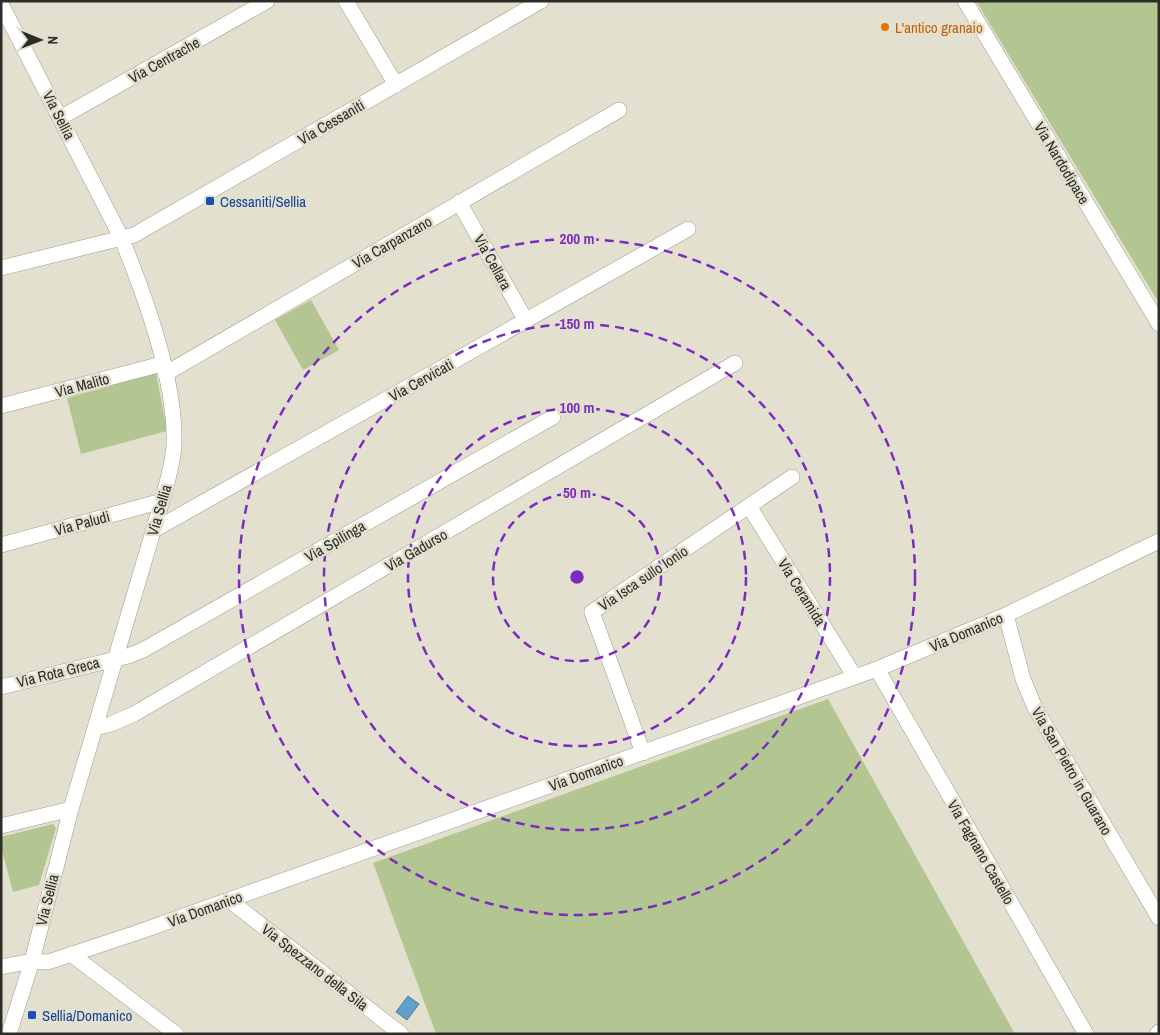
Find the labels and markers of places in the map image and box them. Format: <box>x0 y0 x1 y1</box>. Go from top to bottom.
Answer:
place label: L'antico granaio <box>895 17 983 38</box>
marker: L'antico granaio <box>879 21 891 33</box>
place label: Cessaniti/Sellia <box>220 191 306 212</box>
marker: Cessaniti/Sellia <box>204 195 216 207</box>
centre of rings <box>568 568 586 586</box>
place label: Sellia/Domanico <box>42 1005 132 1026</box>
marker: Sellia/Domanico <box>26 1009 38 1021</box>

